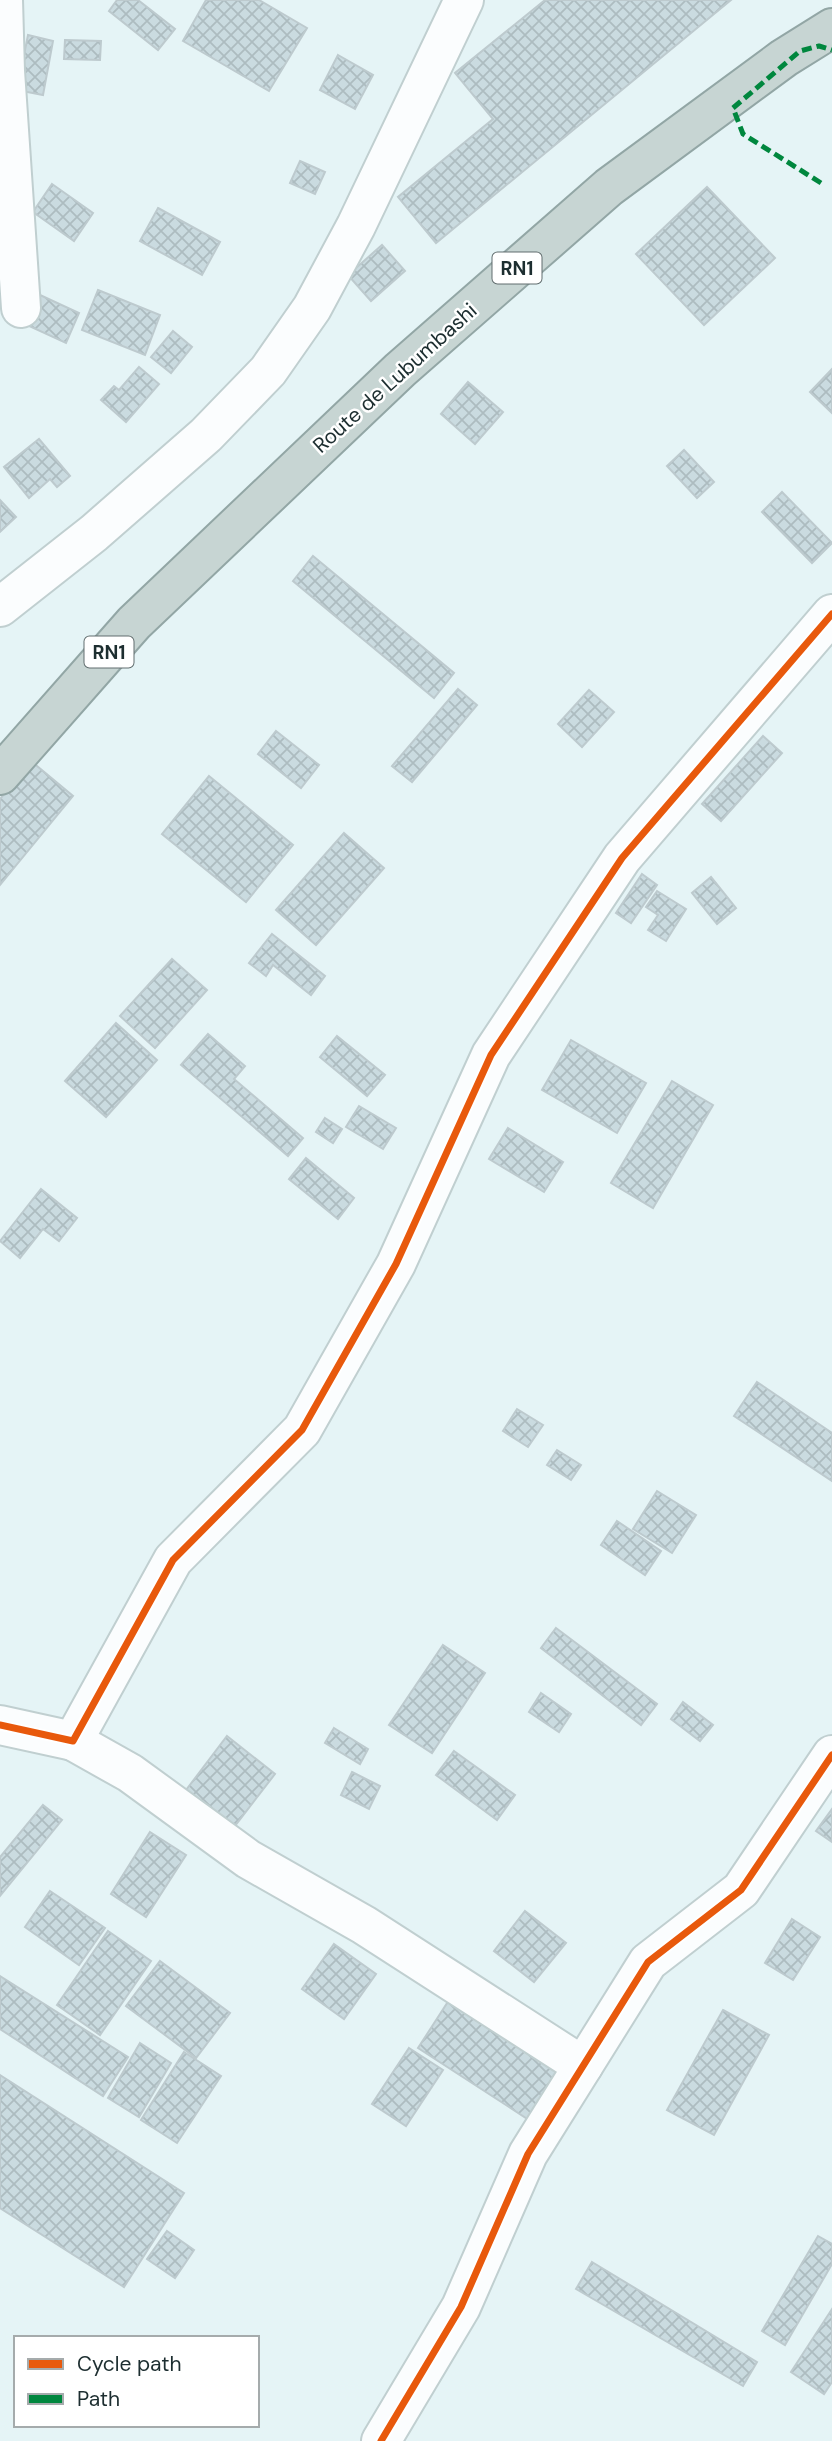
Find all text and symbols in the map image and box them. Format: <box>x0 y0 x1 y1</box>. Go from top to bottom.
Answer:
road number: RN1 <box>492 252 542 284</box>
street label: Route de Lubumbashi <box>307 297 483 459</box>
road number: RN1 <box>84 636 134 667</box>
legend <box>14 2336 259 2427</box>
text: Cycle path <box>77 2350 182 2378</box>
text: Path <box>77 2385 120 2413</box>

